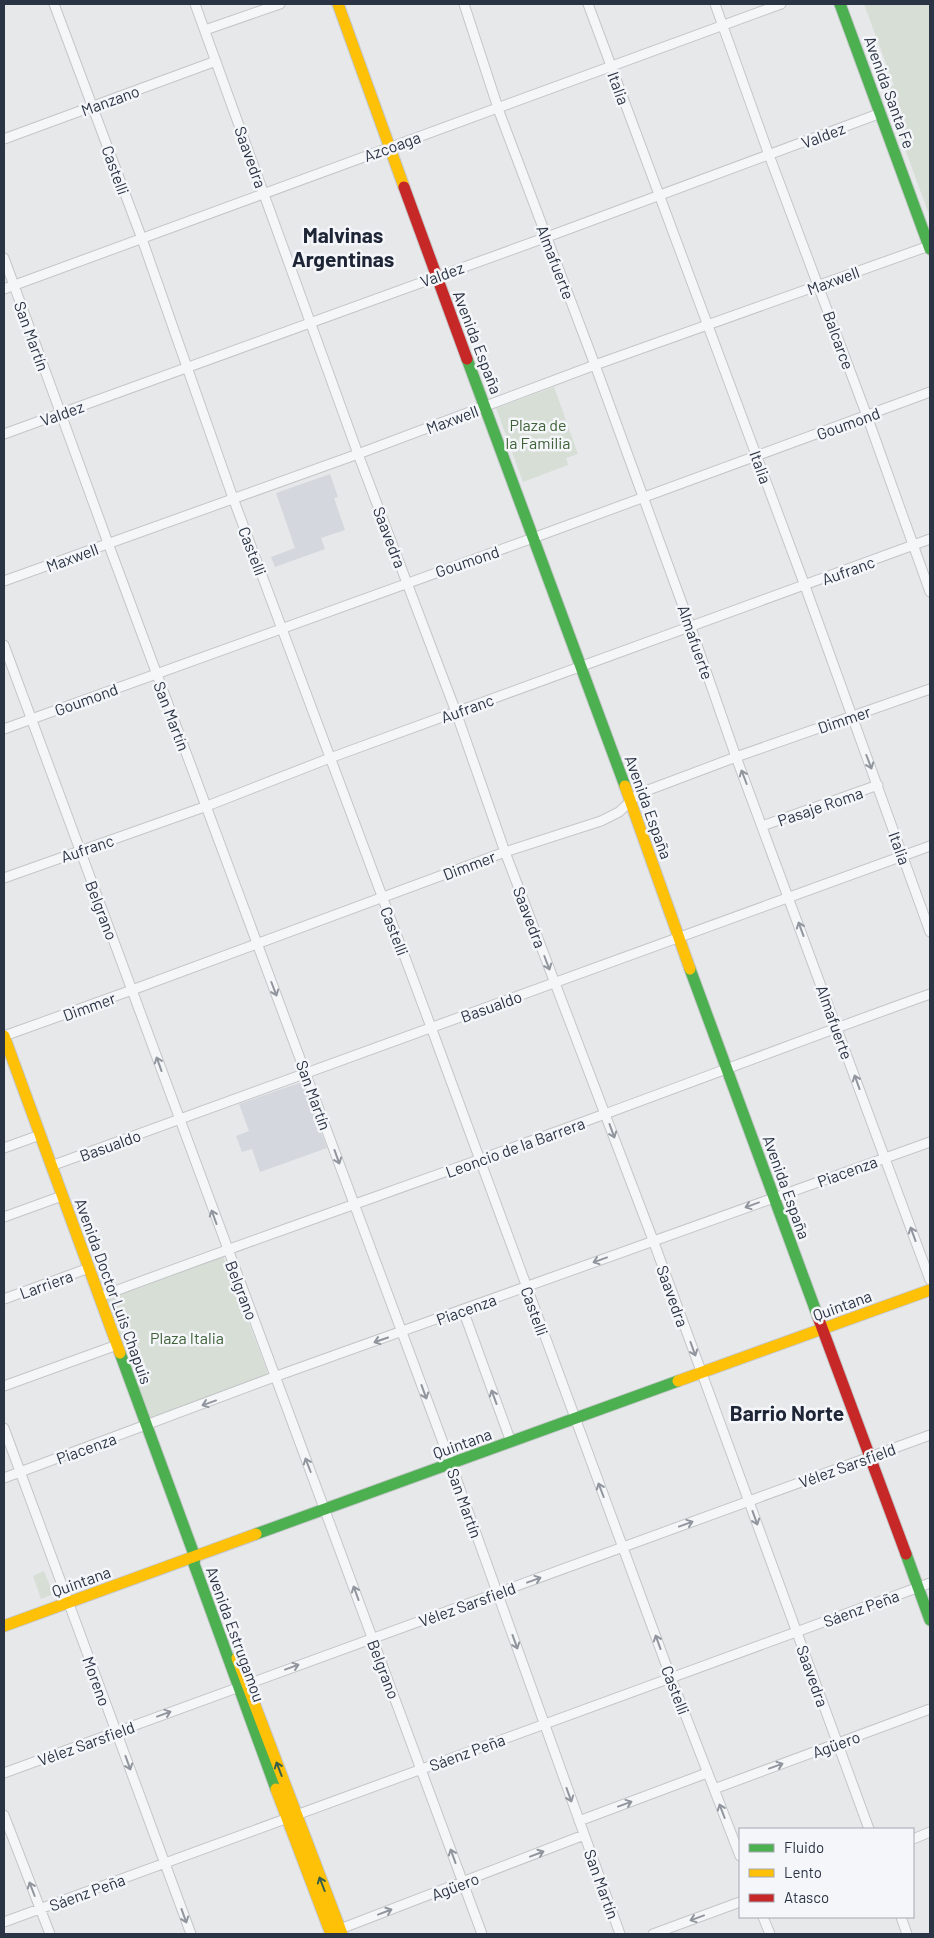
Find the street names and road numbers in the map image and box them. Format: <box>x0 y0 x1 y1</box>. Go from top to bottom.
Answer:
street label: Avenida Santa Fe <box>861 33 919 151</box>
street label: Italia <box>604 69 634 107</box>
street label: Manzano <box>78 81 142 119</box>
street label: Valdez <box>799 118 847 152</box>
street label: Saavedra <box>231 124 271 190</box>
street label: Azcoaga <box>361 127 423 165</box>
street label: Castelli <box>98 143 134 197</box>
street label: Almafuerte <box>533 222 579 302</box>
street label: Valdez <box>418 257 466 291</box>
street label: Maxwell <box>804 262 862 298</box>
street label: Avenida España <box>450 288 506 396</box>
street label: San Martín <box>11 299 53 373</box>
street label: Balcarce <box>820 308 858 372</box>
street label: Valdez <box>38 396 86 430</box>
street label: Maxwell <box>423 401 481 437</box>
street label: Goumond <box>814 403 882 443</box>
street label: Italia <box>746 448 776 486</box>
street label: Saavedra <box>370 504 410 570</box>
street label: Castelli <box>235 524 271 578</box>
street label: Maxwell <box>43 539 101 575</box>
street label: Goumond <box>433 541 501 581</box>
street label: Aufranc <box>819 552 877 588</box>
street label: Almafuerte <box>674 602 718 682</box>
street label: Goumond <box>52 679 120 719</box>
street label: San Martín <box>150 679 194 753</box>
street label: Aufranc <box>438 690 496 726</box>
street label: Dimmer <box>815 701 873 737</box>
street label: Avenida España <box>621 752 677 862</box>
street label: Pasaje Roma <box>775 783 865 829</box>
street label: Italia <box>885 829 915 867</box>
street label: Aufranc <box>58 830 116 866</box>
street label: Dimmer <box>440 846 498 884</box>
street label: Belgrano <box>82 878 122 942</box>
street label: Saavedra <box>510 884 550 950</box>
street label: Castelli <box>377 904 413 958</box>
street label: Almafuerte <box>813 982 857 1062</box>
street label: Basualdo <box>458 986 524 1026</box>
street label: Dimmer <box>60 988 118 1024</box>
street label: San Martín <box>293 1058 335 1132</box>
street label: Leoncio de la Barrera <box>443 1113 587 1181</box>
street label: Basualdo <box>77 1125 143 1165</box>
street label: Avenida España <box>759 1132 815 1242</box>
street label: Piacenza <box>814 1151 880 1191</box>
street label: Avenida Doctor Luis Chapuis <box>71 1195 157 1387</box>
street label: Belgrano <box>222 1258 262 1322</box>
street label: Saavedra <box>653 1263 693 1329</box>
street label: Larriera <box>17 1266 75 1302</box>
street label: Castelli <box>517 1284 553 1338</box>
street label: Quintana <box>810 1286 874 1324</box>
street label: Piacenza <box>433 1289 499 1329</box>
street label: Quintana <box>430 1424 494 1462</box>
street label: Piacenza <box>53 1428 119 1468</box>
street label: Vélez Sarsfield <box>796 1439 898 1491</box>
street label: San Martín <box>444 1466 486 1540</box>
street label: Quintana <box>49 1562 113 1600</box>
street label: Avenida Estrugamou <box>203 1564 269 1704</box>
street label: Vélez Sarsfield <box>416 1578 518 1630</box>
street label: Sáenz Peña <box>820 1586 902 1630</box>
street label: Belgrano <box>364 1637 404 1701</box>
street label: Saavedra <box>793 1643 833 1709</box>
street label: Moreno <box>79 1653 115 1709</box>
street label: Castelli <box>658 1663 694 1717</box>
street label: Vélez Sarsfield <box>35 1717 137 1769</box>
street label: Agüero <box>809 1727 863 1761</box>
street label: Sáenz Peña <box>426 1730 508 1774</box>
street label: San Martín <box>581 1847 623 1921</box>
street label: Agüero <box>428 1868 482 1904</box>
street label: Sáenz Peña <box>46 1870 128 1914</box>

